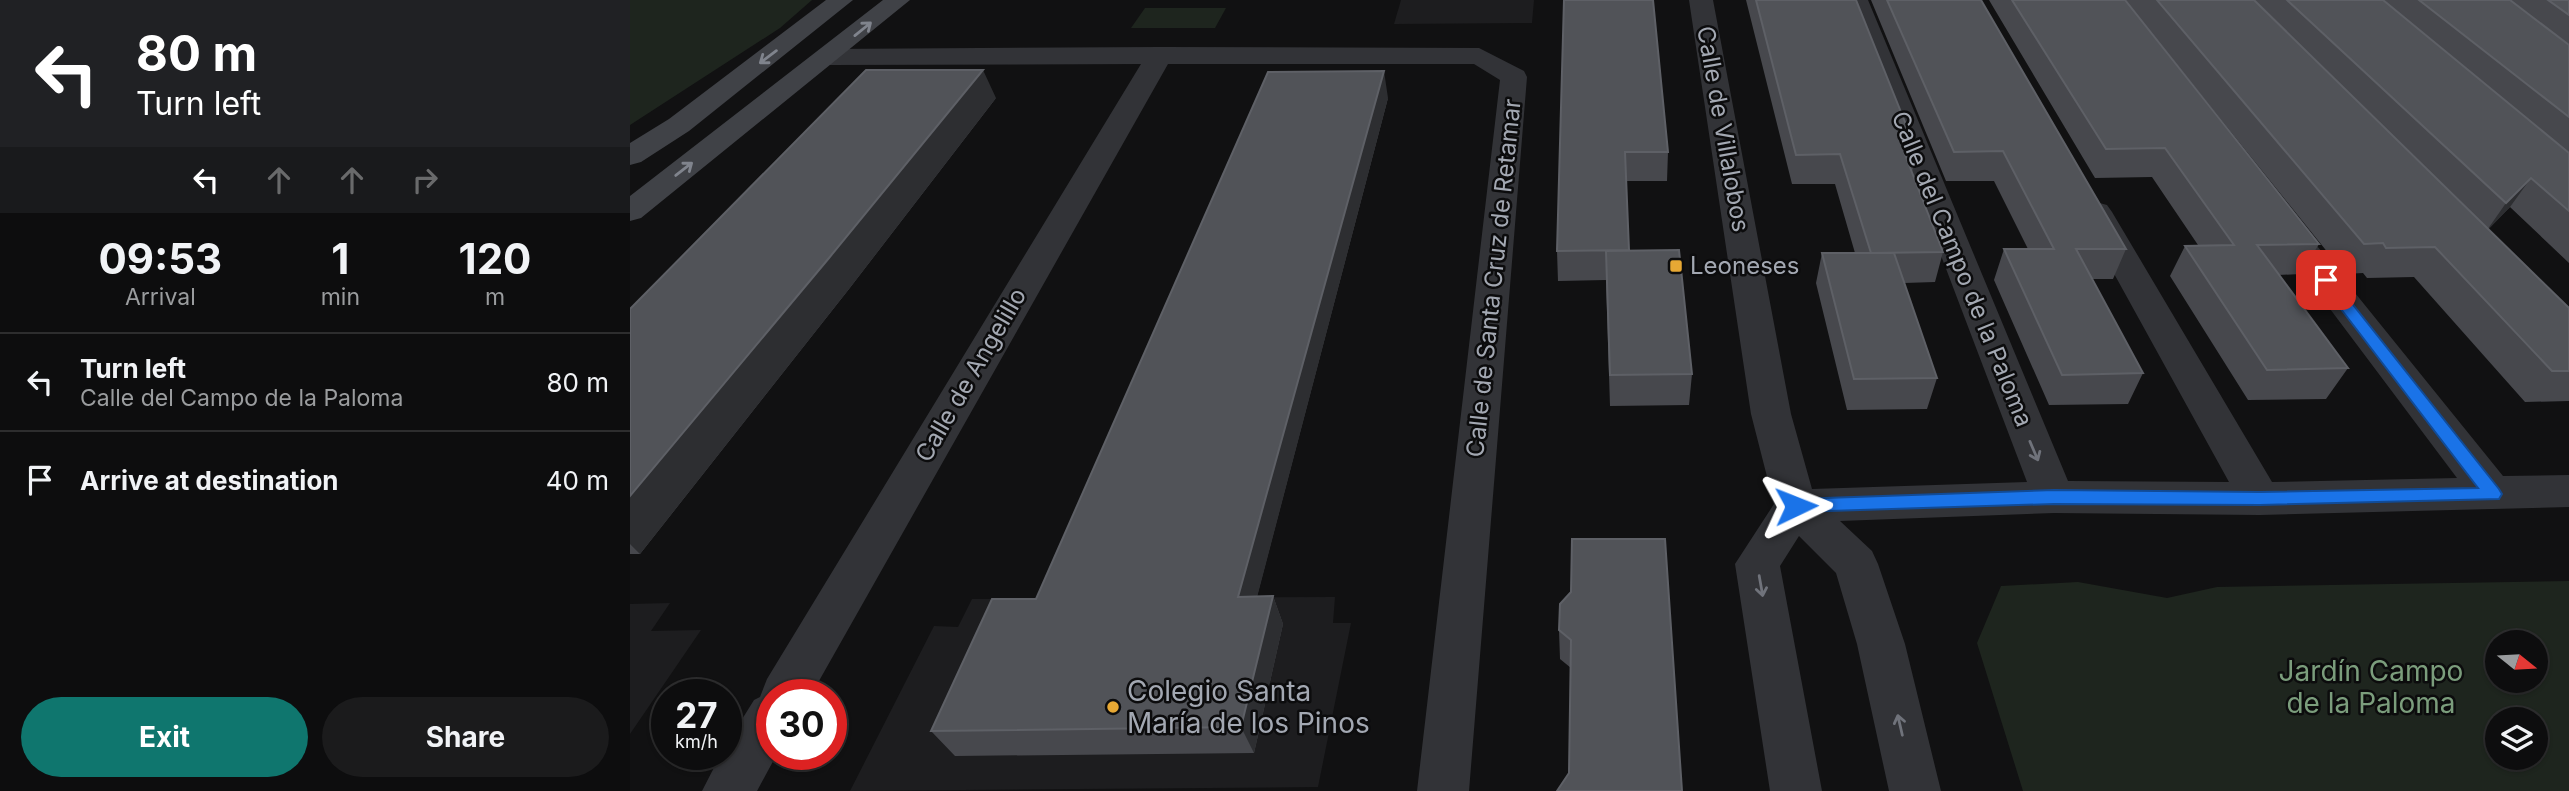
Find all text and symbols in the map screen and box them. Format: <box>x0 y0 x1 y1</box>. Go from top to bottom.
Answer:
one-way arrow <box>854 21 872 37</box>
text: 80 m <box>136 24 257 83</box>
street label: Calle de Villalobos <box>1691 24 1756 234</box>
icon: left <box>21 28 112 119</box>
one-way arrow <box>760 50 778 65</box>
text: Turn left <box>136 84 261 123</box>
street label: Calle de Santa Cruz de Retamar <box>1460 97 1527 459</box>
street label: Calle del Campo de la Paloma <box>1886 107 2039 431</box>
icon: left <box>187 161 225 199</box>
icon: ahead <box>260 161 298 199</box>
icon: ahead <box>333 161 371 199</box>
icon: right <box>406 161 444 199</box>
one-way arrow <box>674 161 693 176</box>
text: 09:53 <box>99 233 222 284</box>
text: 1 <box>331 233 349 284</box>
text: 120 <box>459 233 531 284</box>
pin <box>2296 250 2356 310</box>
place label: Leoneses <box>1690 251 1799 280</box>
marker: Leoneses <box>1668 258 1684 274</box>
icon: arrive <box>2307 261 2345 299</box>
text: Arrival <box>125 283 196 311</box>
text: min <box>321 283 360 311</box>
text: m <box>485 283 505 311</box>
street label: Calle de Angelillo <box>909 283 1032 467</box>
text: Turn left <box>80 353 186 384</box>
icon: left <box>21 363 59 401</box>
text: 80 m <box>546 367 609 398</box>
text: Calle del Campo de la Paloma <box>80 384 403 412</box>
one-way arrow <box>2028 440 2041 461</box>
icon: arrive <box>21 461 59 499</box>
text: Arrive at destination <box>80 465 339 496</box>
text: 40 m <box>546 465 609 496</box>
position arrow <box>1759 469 1833 543</box>
one-way arrow <box>1755 574 1768 597</box>
north arrow <box>2485 630 2548 693</box>
map controls <box>2485 630 2548 770</box>
park label: Jardín Campo de la Paloma <box>2279 654 2463 720</box>
place label: Colegio Santa María de los Pinos <box>1127 674 1370 740</box>
speed limit sign: 30 <box>756 679 847 770</box>
text: 27 <box>675 694 718 736</box>
button: Exit <box>21 697 308 777</box>
button: Share <box>322 697 609 777</box>
marker: Colegio Santa María de los Pinos <box>1105 699 1121 715</box>
button: layers <box>2485 707 2548 770</box>
one-way arrow <box>1892 714 1905 736</box>
text: km/h <box>675 731 718 752</box>

